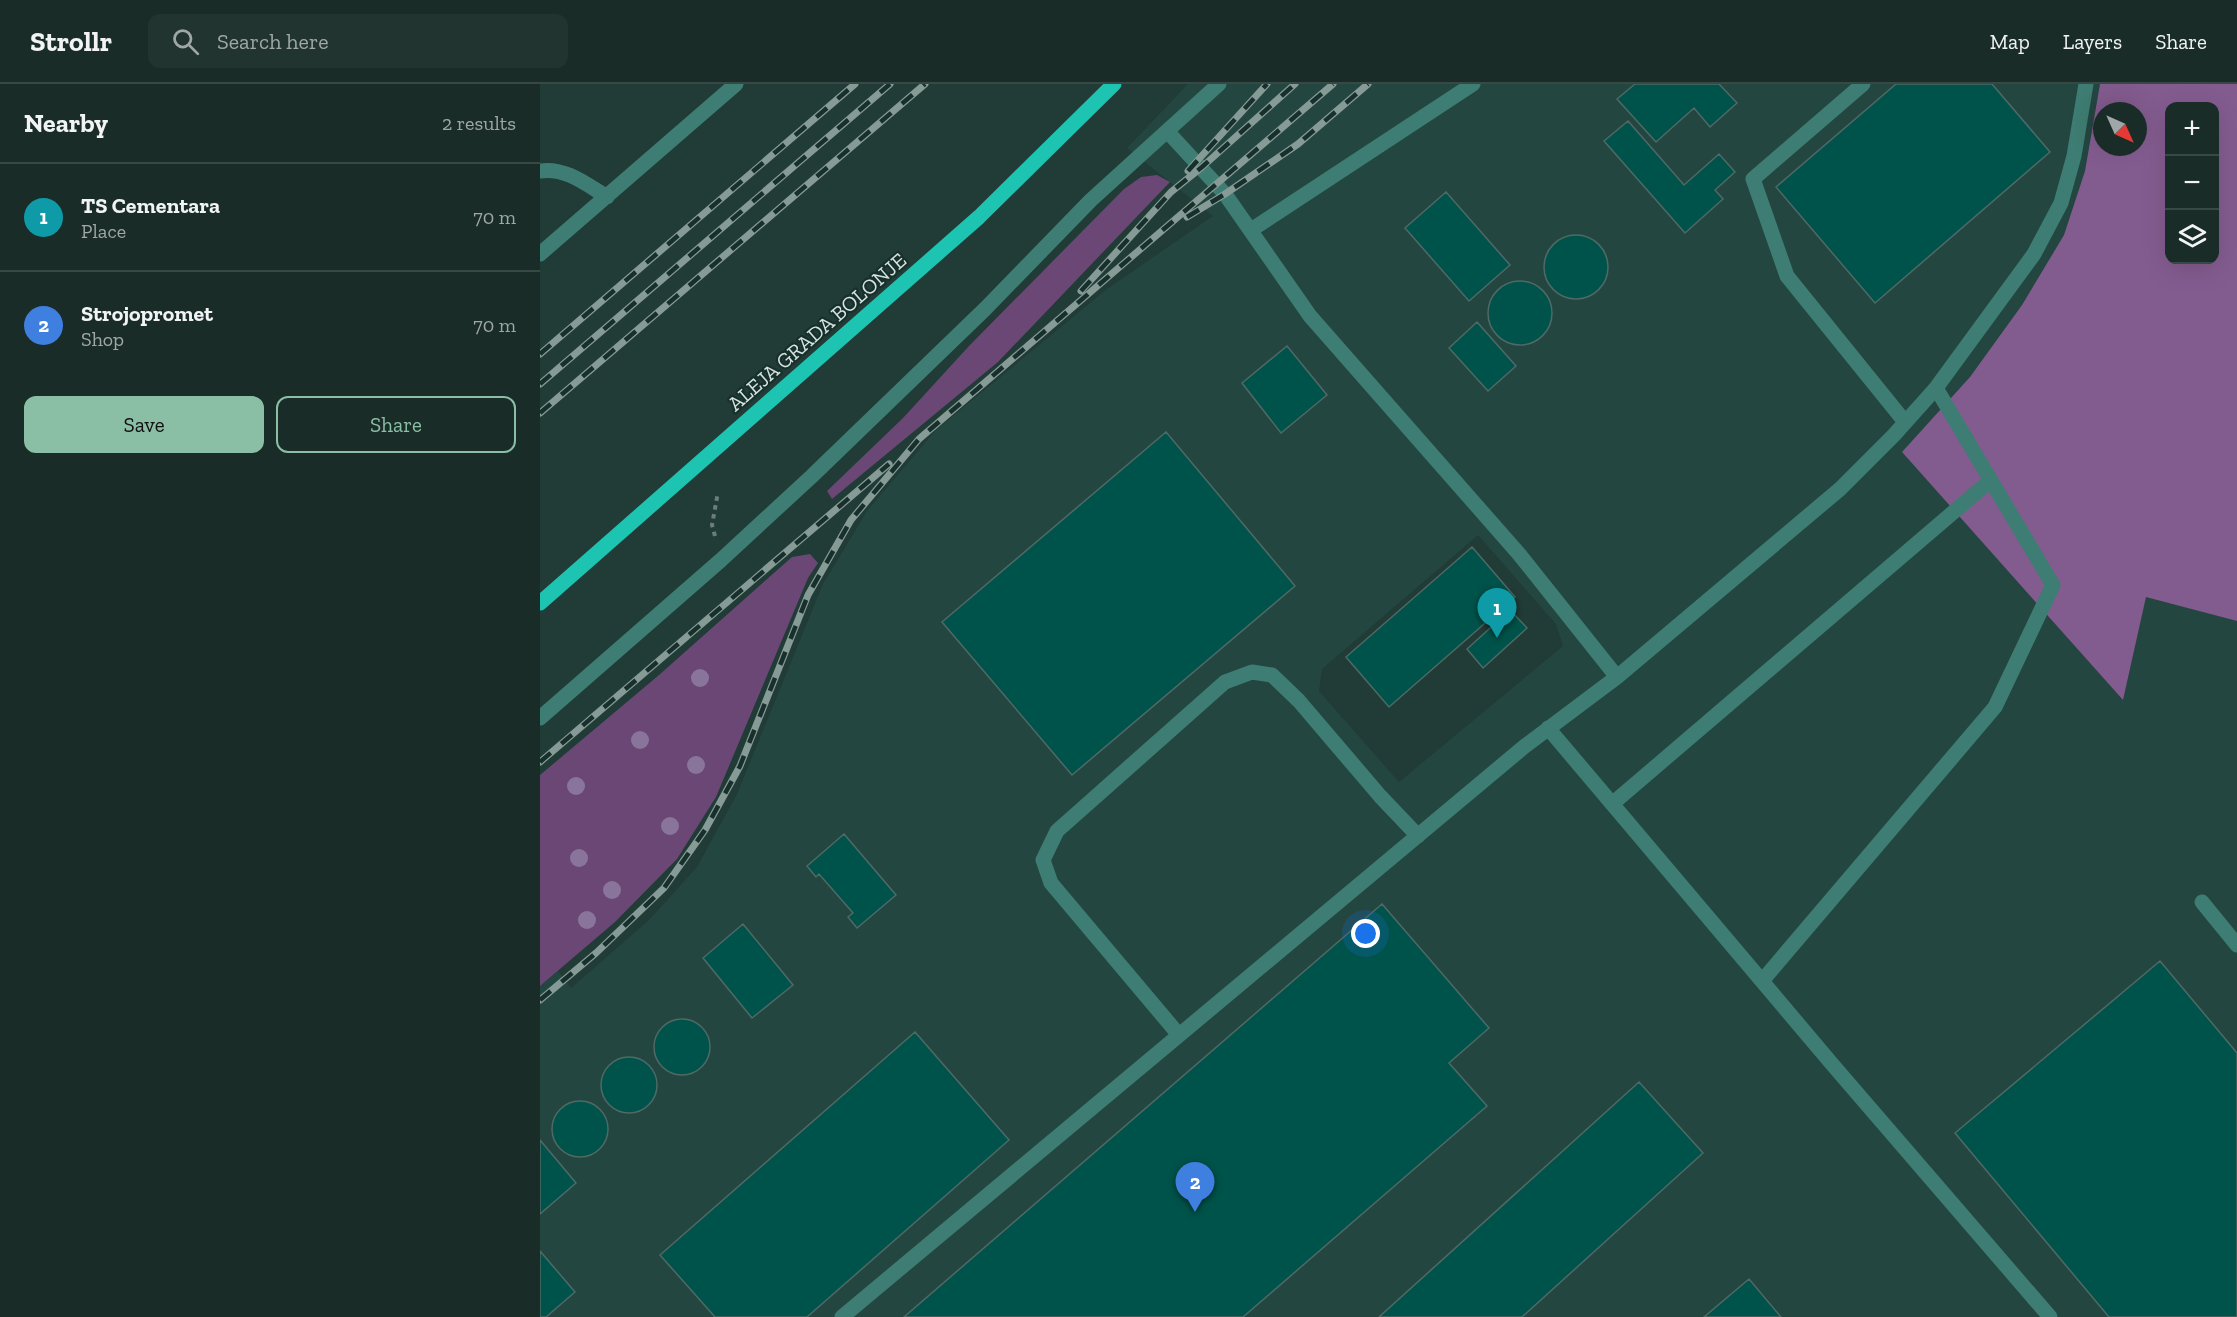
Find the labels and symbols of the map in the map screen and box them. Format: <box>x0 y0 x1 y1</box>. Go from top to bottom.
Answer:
north arrow <box>2093 102 2147 156</box>
street label: ALEJA GRADA BOLONJE <box>722 247 911 416</box>
pin: 1 <box>1478 588 1516 638</box>
your location <box>1351 919 1380 948</box>
pin: 2 <box>1176 1162 1214 1212</box>

